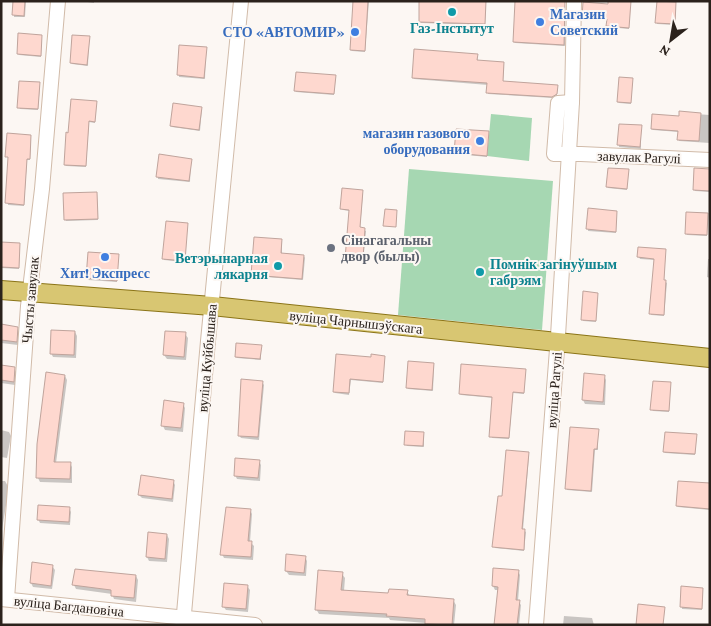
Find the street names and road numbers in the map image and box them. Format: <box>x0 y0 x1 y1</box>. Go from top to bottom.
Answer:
street label: завулак Рагулі <box>597 148 681 166</box>
street label: Чысты завулак <box>18 256 42 344</box>
street label: вуліца Куйбышава <box>194 302 220 413</box>
street label: вуліца Чарнышэўскага <box>289 307 424 337</box>
street label: вуліца Рагулі <box>543 351 565 429</box>
street label: вуліца Багдановіча <box>13 592 126 620</box>

